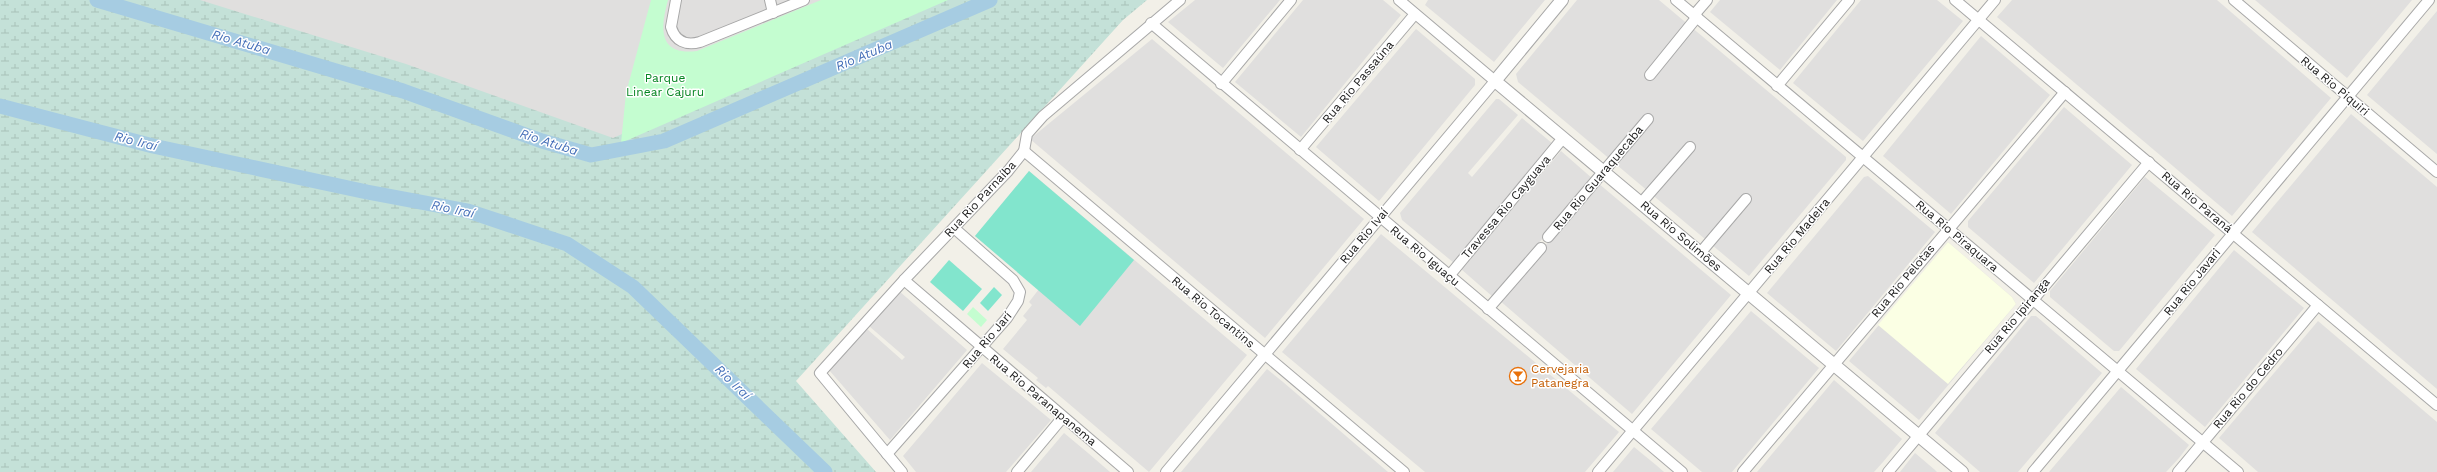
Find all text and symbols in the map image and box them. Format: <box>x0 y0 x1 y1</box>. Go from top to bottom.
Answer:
water label: Rio Atuba <box>210 27 272 57</box>
water label: Rio Atuba <box>833 36 895 74</box>
street label: Rua Rio Passaúna <box>1319 38 1397 126</box>
street label: Rua Rio Piquiri <box>2298 53 2372 119</box>
park label: Parque Linear Cajuru <box>626 71 704 99</box>
street label: Rua Rio Guaraquecaba <box>1550 123 1646 233</box>
water label: Rio Atuba <box>518 126 580 158</box>
water label: Rio Iraí <box>113 128 161 154</box>
street label: Travessa Rio Cayguava <box>1459 152 1553 262</box>
street label: Rua Rio Parnaíba <box>941 158 1019 240</box>
street label: Rua Rio Paraná <box>2159 168 2235 236</box>
street label: Rua Rio Madeira <box>1761 195 1833 277</box>
water label: Rio Iraí <box>430 197 477 221</box>
street label: Rua Rio Piraquara <box>1913 197 2001 275</box>
street label: Rua Rio Solimões <box>1637 198 1725 274</box>
street label: Rua Rio Ivaí <box>1337 205 1391 267</box>
street label: Rua Rio Iguaçu <box>1387 223 1463 289</box>
street label: Rua Rio Pelotas <box>1868 242 1938 320</box>
street label: Rua Rio Javari <box>2161 246 2223 318</box>
street label: Rua Rio Tocantins <box>1169 273 1257 351</box>
street label: Rua Rio Ipiranga <box>1981 275 2053 357</box>
street label: Rua Rio Jarí <box>959 309 1015 371</box>
street label: Rua Rio do Cedro <box>2210 345 2286 431</box>
street label: Rua Rio Paranapanema <box>987 351 1099 449</box>
water label: Rio Iraí <box>712 361 755 404</box>
place label: Cervejaria Patanegra <box>1531 362 1589 390</box>
bar icon: Cervejaria Patanegra <box>1508 366 1528 386</box>

